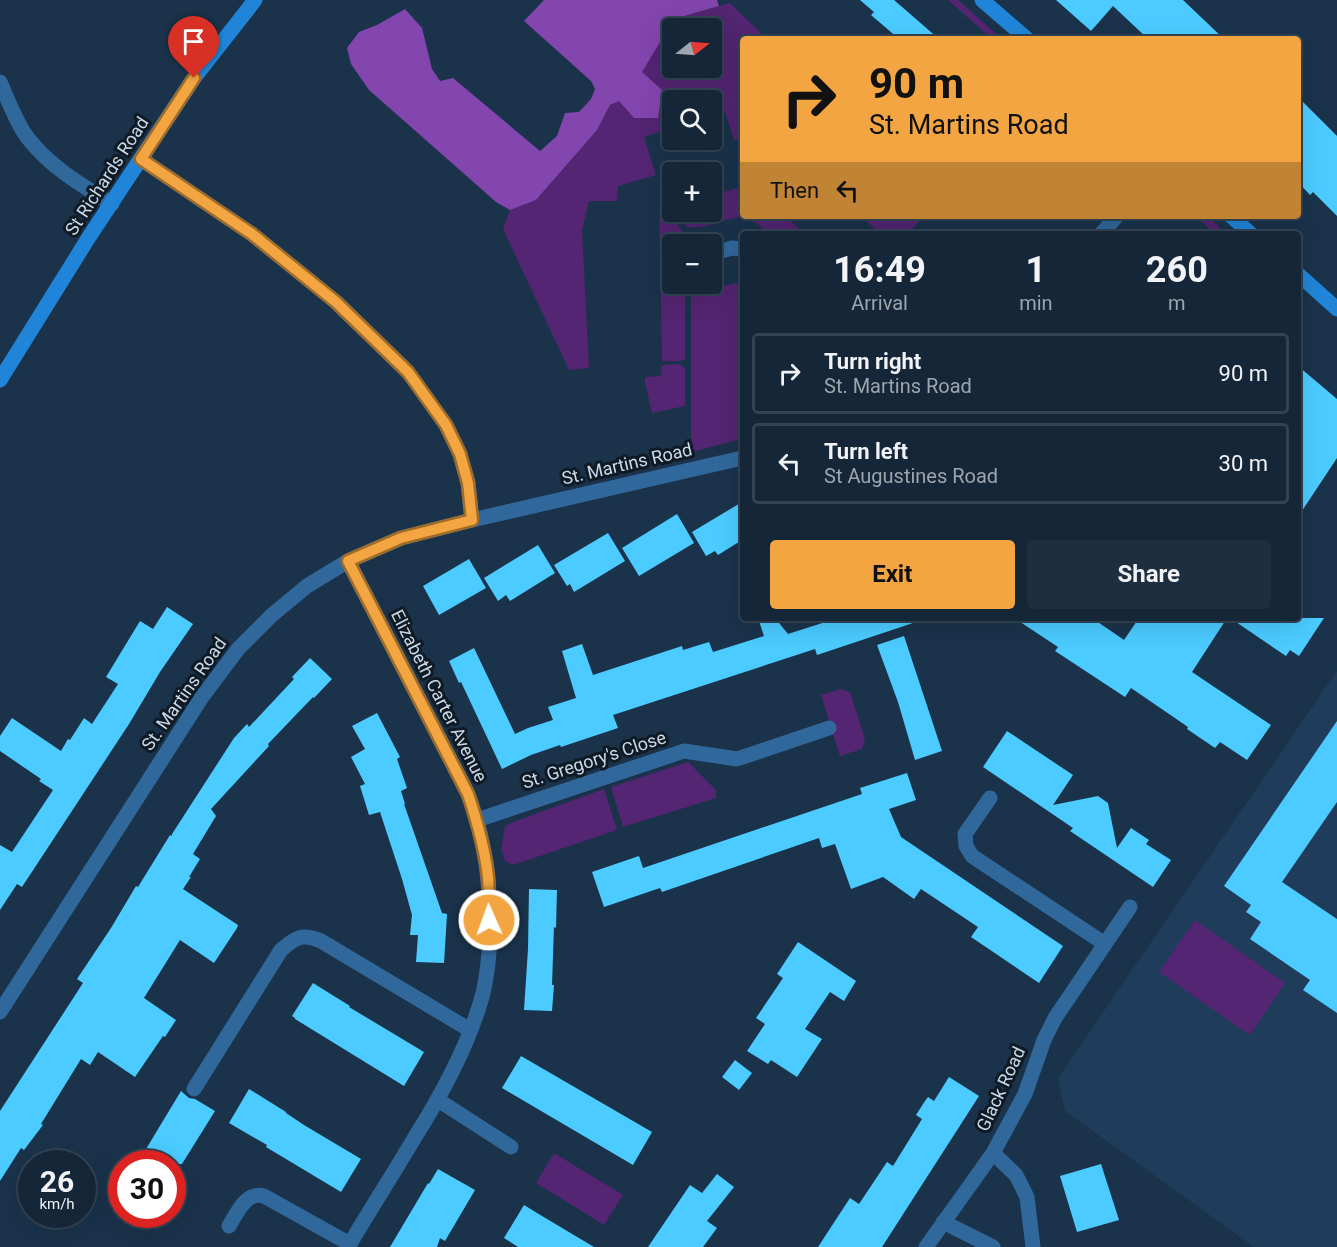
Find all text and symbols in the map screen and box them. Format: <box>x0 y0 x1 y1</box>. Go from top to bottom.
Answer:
pin <box>168 16 219 78</box>
north arrow <box>662 18 722 78</box>
map controls <box>662 18 722 294</box>
icon: arrive <box>177 25 210 58</box>
text: 90 m <box>869 59 964 108</box>
icon: right <box>770 60 848 138</box>
button: search <box>662 90 722 150</box>
text: St. Martins Road <box>869 109 1069 141</box>
street label: St Richards Road <box>61 113 153 239</box>
button: + <box>662 162 722 222</box>
icon: left <box>831 174 864 207</box>
text: Then <box>770 178 819 203</box>
button: − <box>662 234 722 294</box>
text: 16:49 <box>833 249 926 291</box>
text: 1 <box>1026 249 1046 291</box>
text: 260 <box>1146 249 1208 291</box>
text: Arrival <box>851 291 908 315</box>
text: min <box>1019 291 1053 315</box>
text: m <box>1168 291 1186 315</box>
text: Turn right <box>824 349 921 374</box>
icon: right <box>773 357 806 390</box>
text: 90 m <box>1219 361 1268 386</box>
text: St. Martins Road <box>824 374 972 398</box>
street label: St. Martins Road <box>560 438 694 489</box>
text: Turn left <box>824 439 908 464</box>
icon: left <box>773 447 806 480</box>
text: 30 m <box>1219 451 1268 476</box>
text: St Augustines Road <box>824 464 998 488</box>
button: Exit <box>770 540 1015 609</box>
button: Share <box>1027 540 1271 609</box>
street label: Elizabeth Carter Avenue <box>387 606 492 785</box>
street label: St. Martins Road <box>137 633 230 754</box>
street label: St. Gregory's Close <box>519 726 669 793</box>
position arrow <box>457 888 521 952</box>
street label: Glack Road <box>972 1043 1029 1134</box>
speed limit sign: 30 <box>108 1150 186 1228</box>
text: 26 <box>40 1164 74 1199</box>
text: km/h <box>39 1195 75 1213</box>

